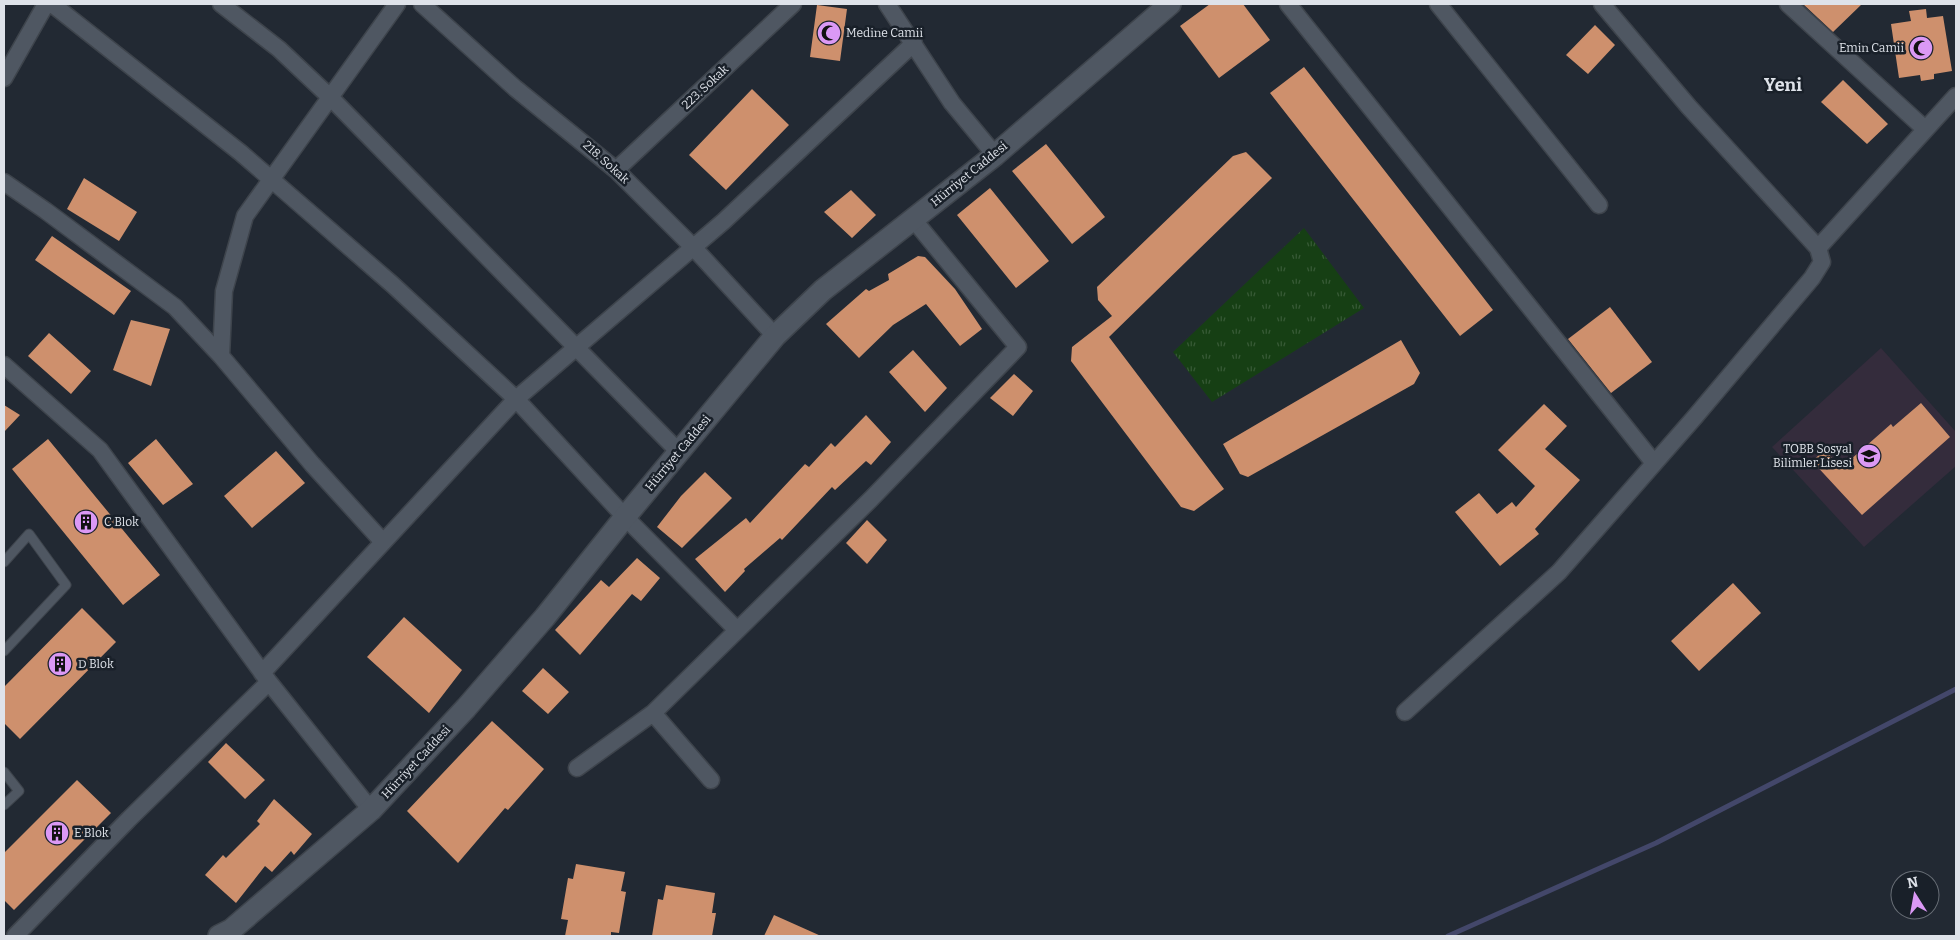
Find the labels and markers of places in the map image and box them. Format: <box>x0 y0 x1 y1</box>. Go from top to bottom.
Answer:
mosque icon: Medine Camii <box>816 20 842 46</box>
place label: Medine Camii <box>846 26 923 40</box>
mosque icon: Emin Camii <box>1908 35 1934 61</box>
place label: Emin Camii <box>1839 41 1904 55</box>
place label: TOBB Sosyal Bilimler Lisesi <box>1773 442 1853 470</box>
school or university icon: TOBB Sosyal Bilimler Lisesi <box>1856 443 1882 469</box>
building icon: C Blok <box>73 509 99 535</box>
place label: C Blok <box>104 515 139 529</box>
building icon: D Blok <box>47 651 73 677</box>
place label: D Blok <box>78 657 114 671</box>
building icon: E Blok <box>44 820 70 846</box>
place label: E Blok <box>74 826 109 840</box>

